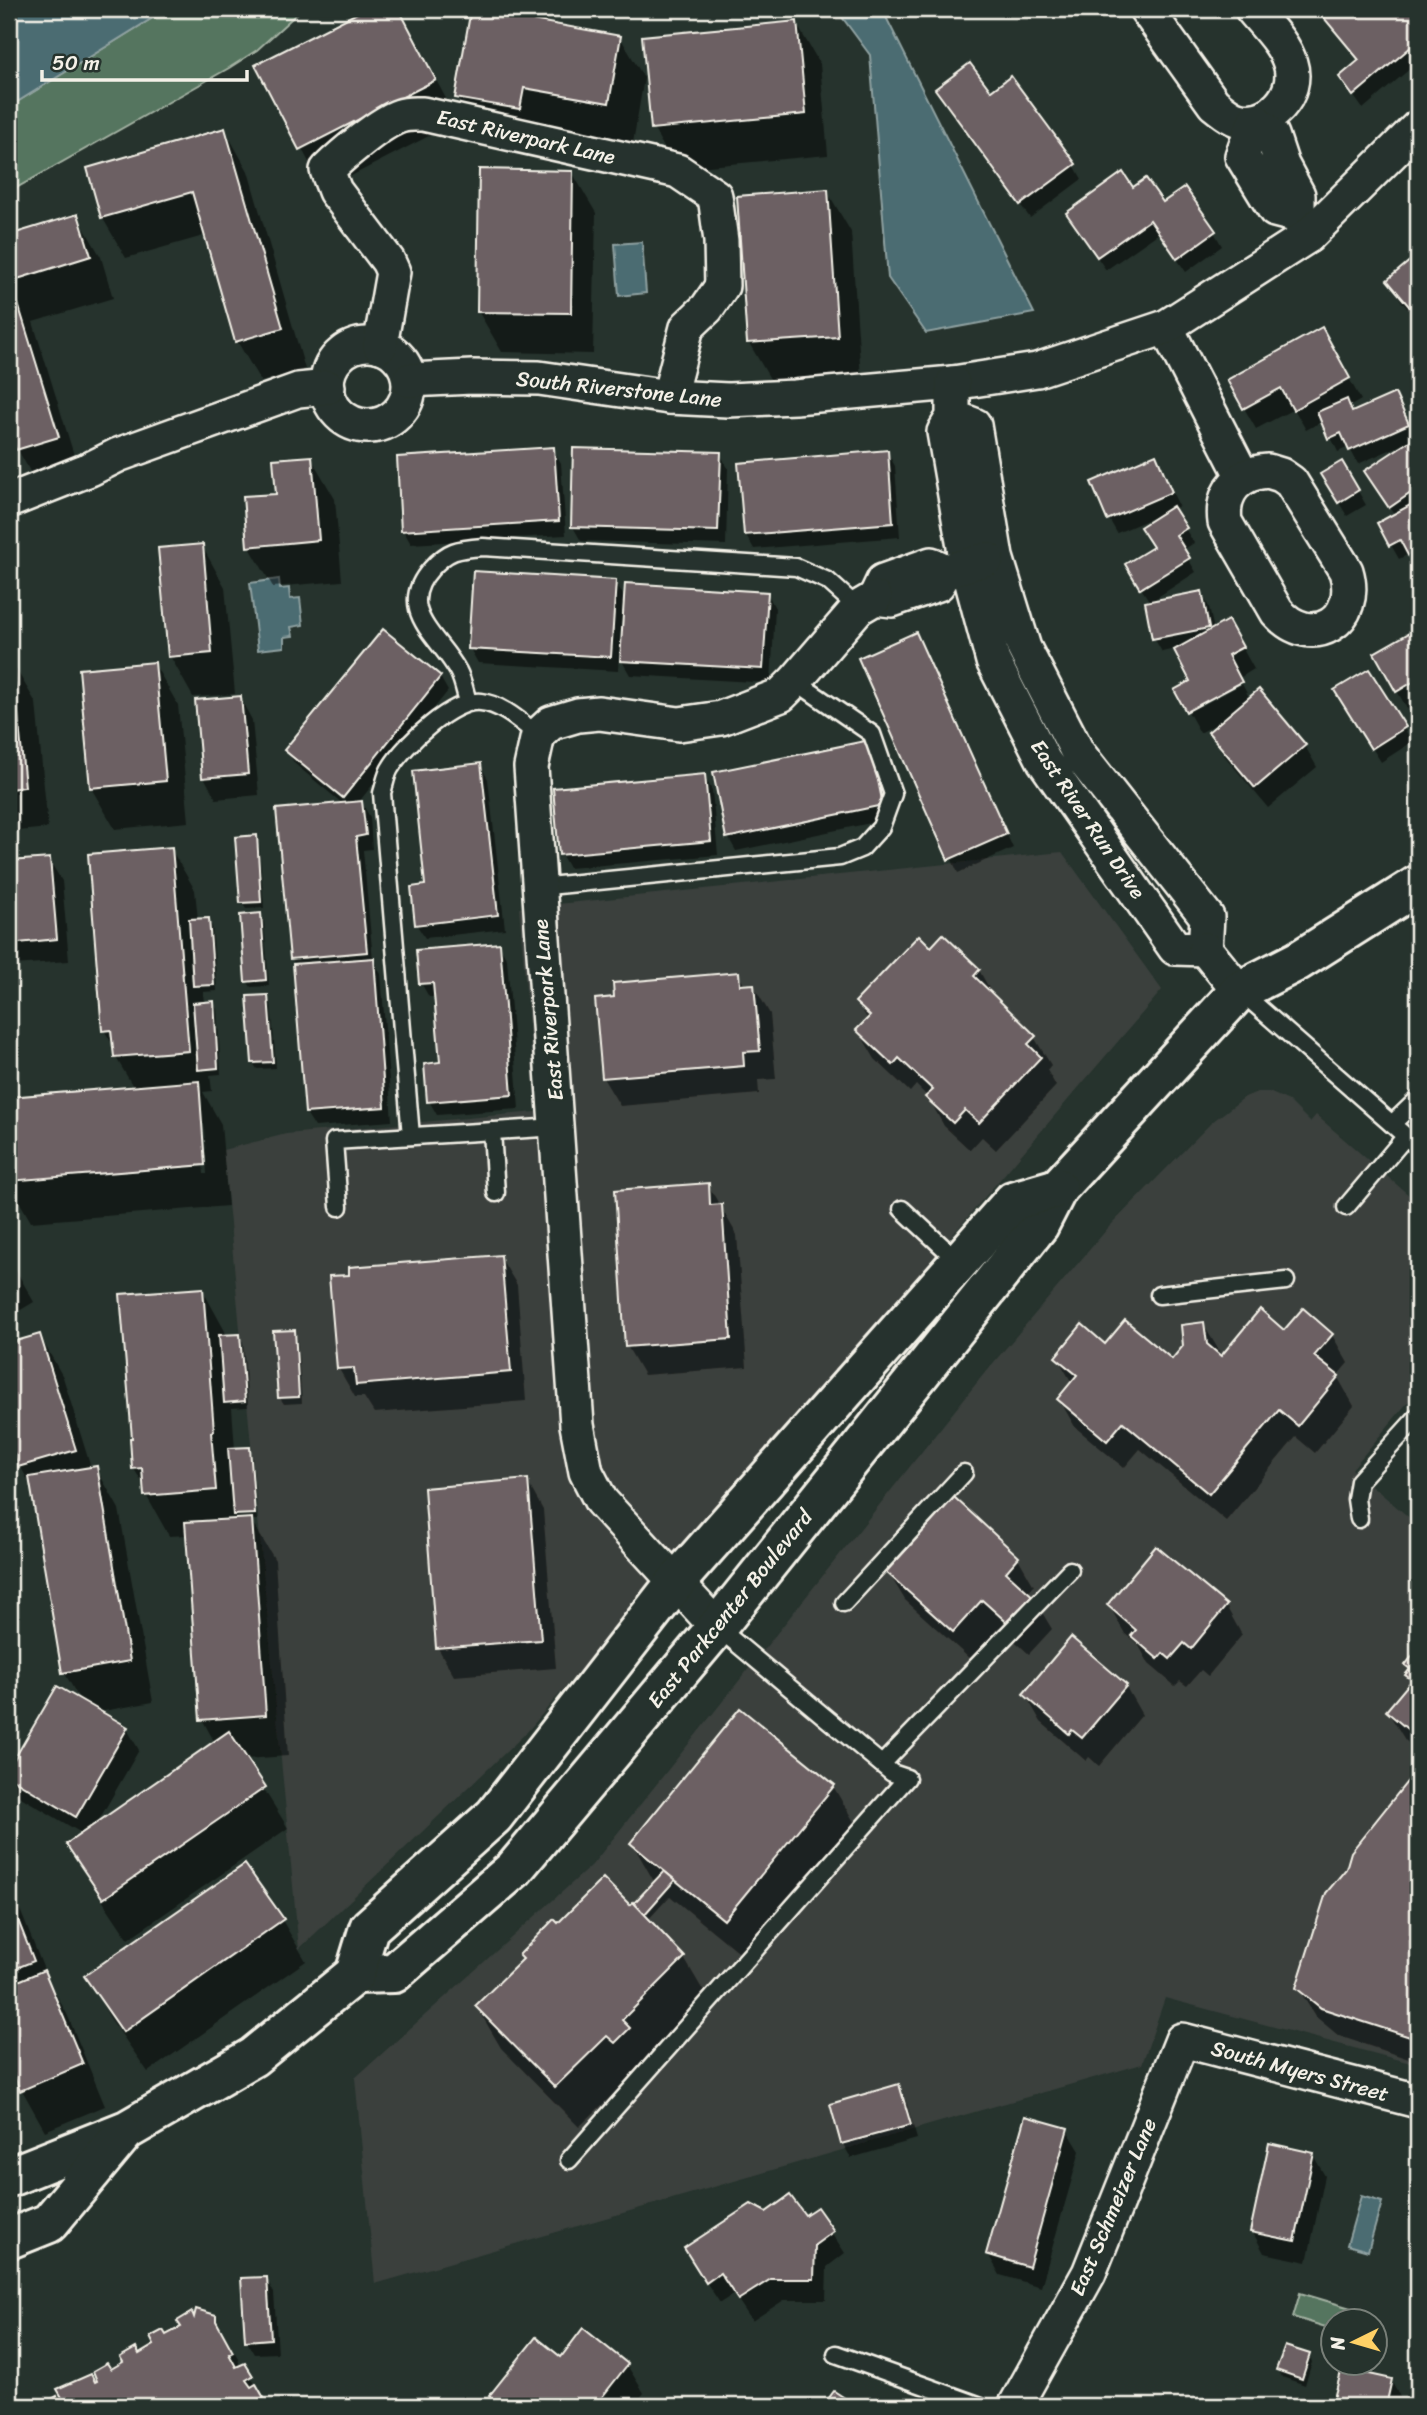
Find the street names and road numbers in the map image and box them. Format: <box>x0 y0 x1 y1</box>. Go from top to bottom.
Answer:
street label: East Riverpark Lane <box>433 98 619 176</box>
street label: South Riverstone Lane <box>514 359 724 419</box>
street label: East River Run Drive <box>1020 731 1156 907</box>
street label: East Riverpark Lane <box>521 918 575 1102</box>
street label: East Parkcenter Boulevard <box>637 1499 824 1717</box>
street label: South Myers Street <box>1207 2029 1393 2113</box>
street label: East Schmeizer Lane <box>1058 2112 1168 2302</box>

